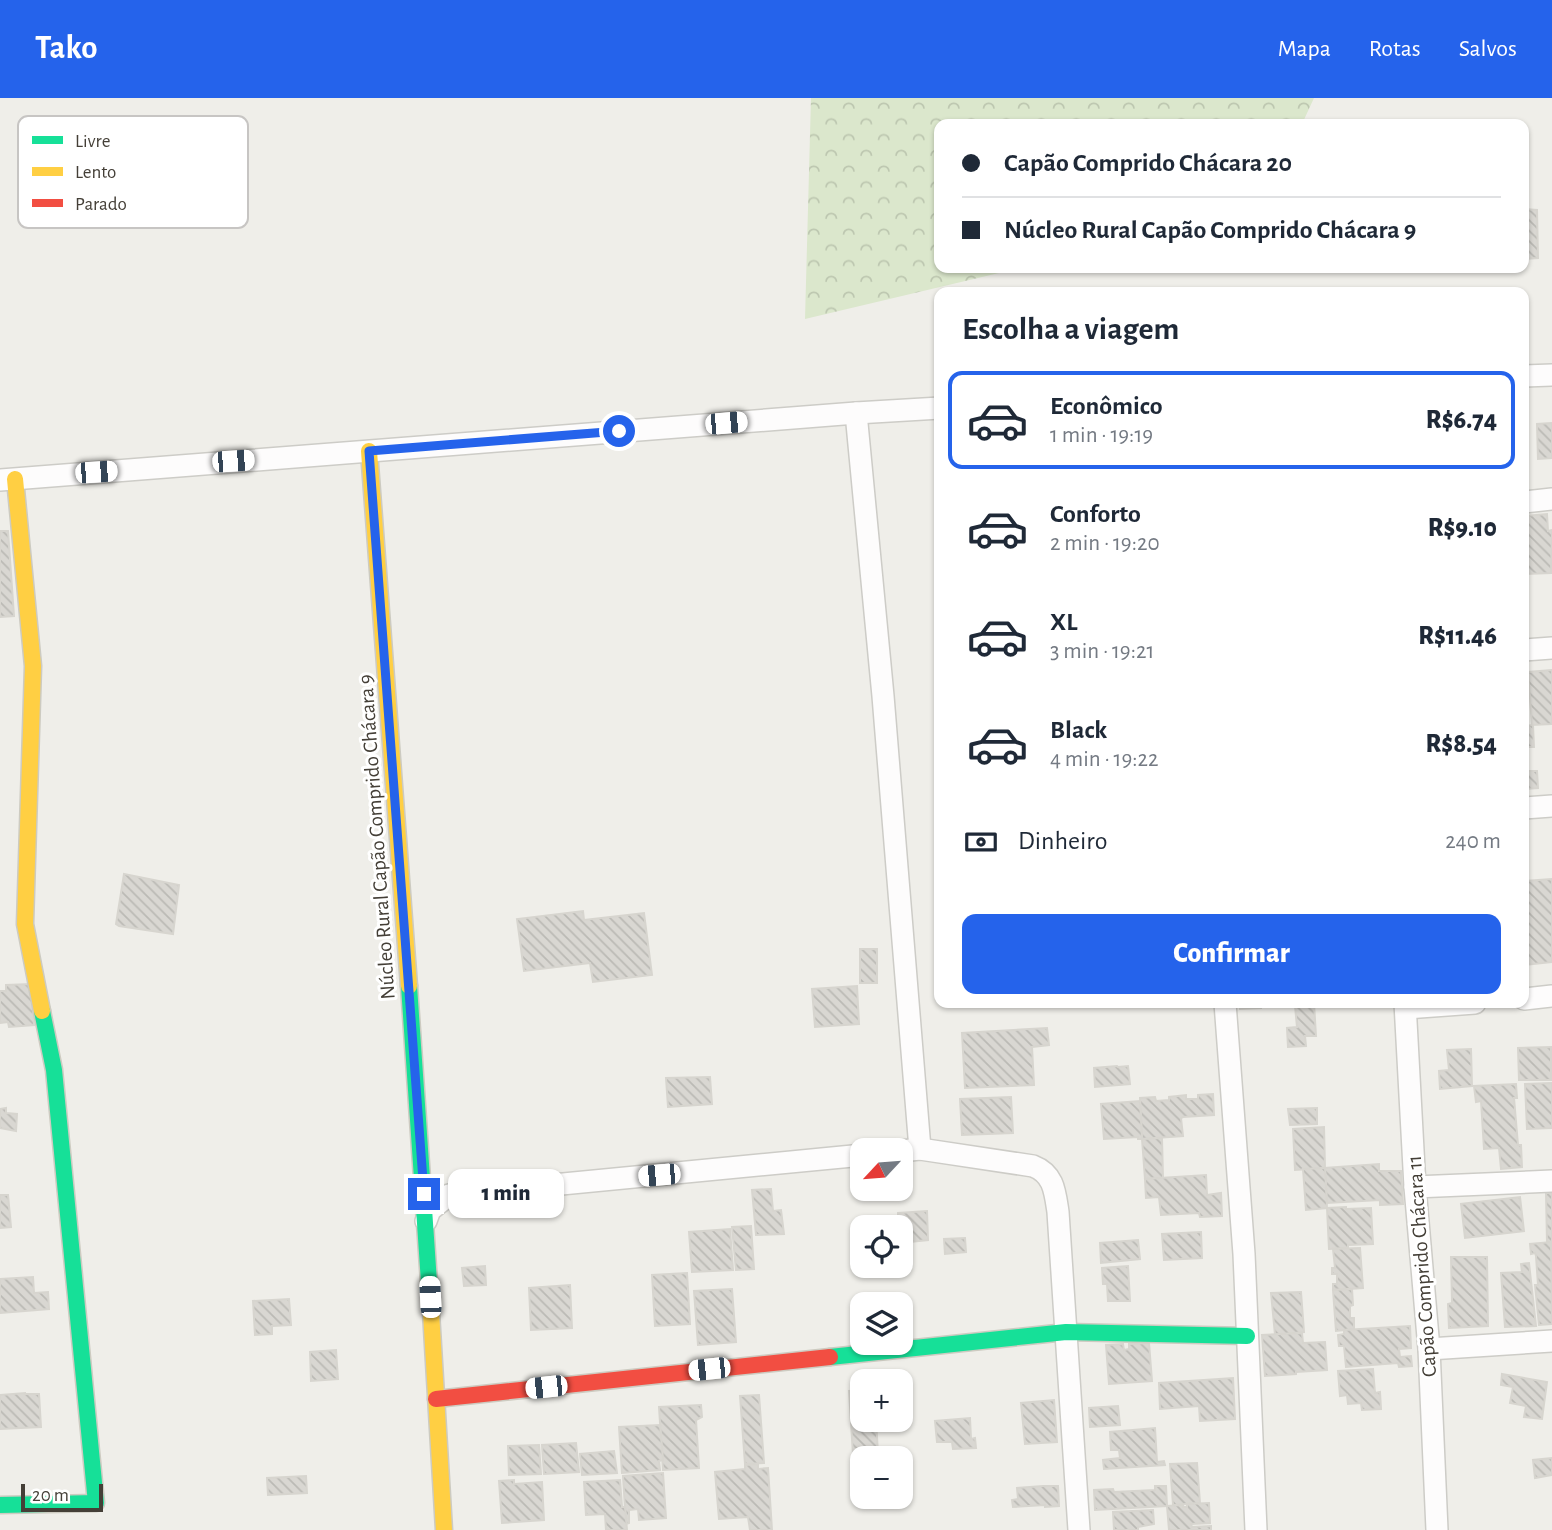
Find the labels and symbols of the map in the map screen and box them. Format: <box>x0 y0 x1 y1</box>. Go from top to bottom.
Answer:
legend <box>18 116 248 228</box>
text: Livre <box>75 132 110 151</box>
text: Lento <box>75 163 116 182</box>
text: Parado <box>75 195 127 214</box>
car <box>705 411 748 435</box>
route start <box>603 415 635 447</box>
car <box>212 449 255 473</box>
car <box>75 460 118 484</box>
street label: Núcleo Rural Capão Comprido Chácara 9 <box>355 674 399 1000</box>
north arrow <box>850 1138 914 1200</box>
street label: Capão Comprido Chácara 11 <box>1404 1154 1440 1378</box>
car <box>638 1163 681 1187</box>
callout: 1 min <box>448 1170 564 1218</box>
route end <box>408 1178 440 1210</box>
car <box>419 1275 442 1319</box>
car <box>688 1356 731 1382</box>
car <box>525 1374 568 1400</box>
scale bar <box>21 1481 103 1513</box>

